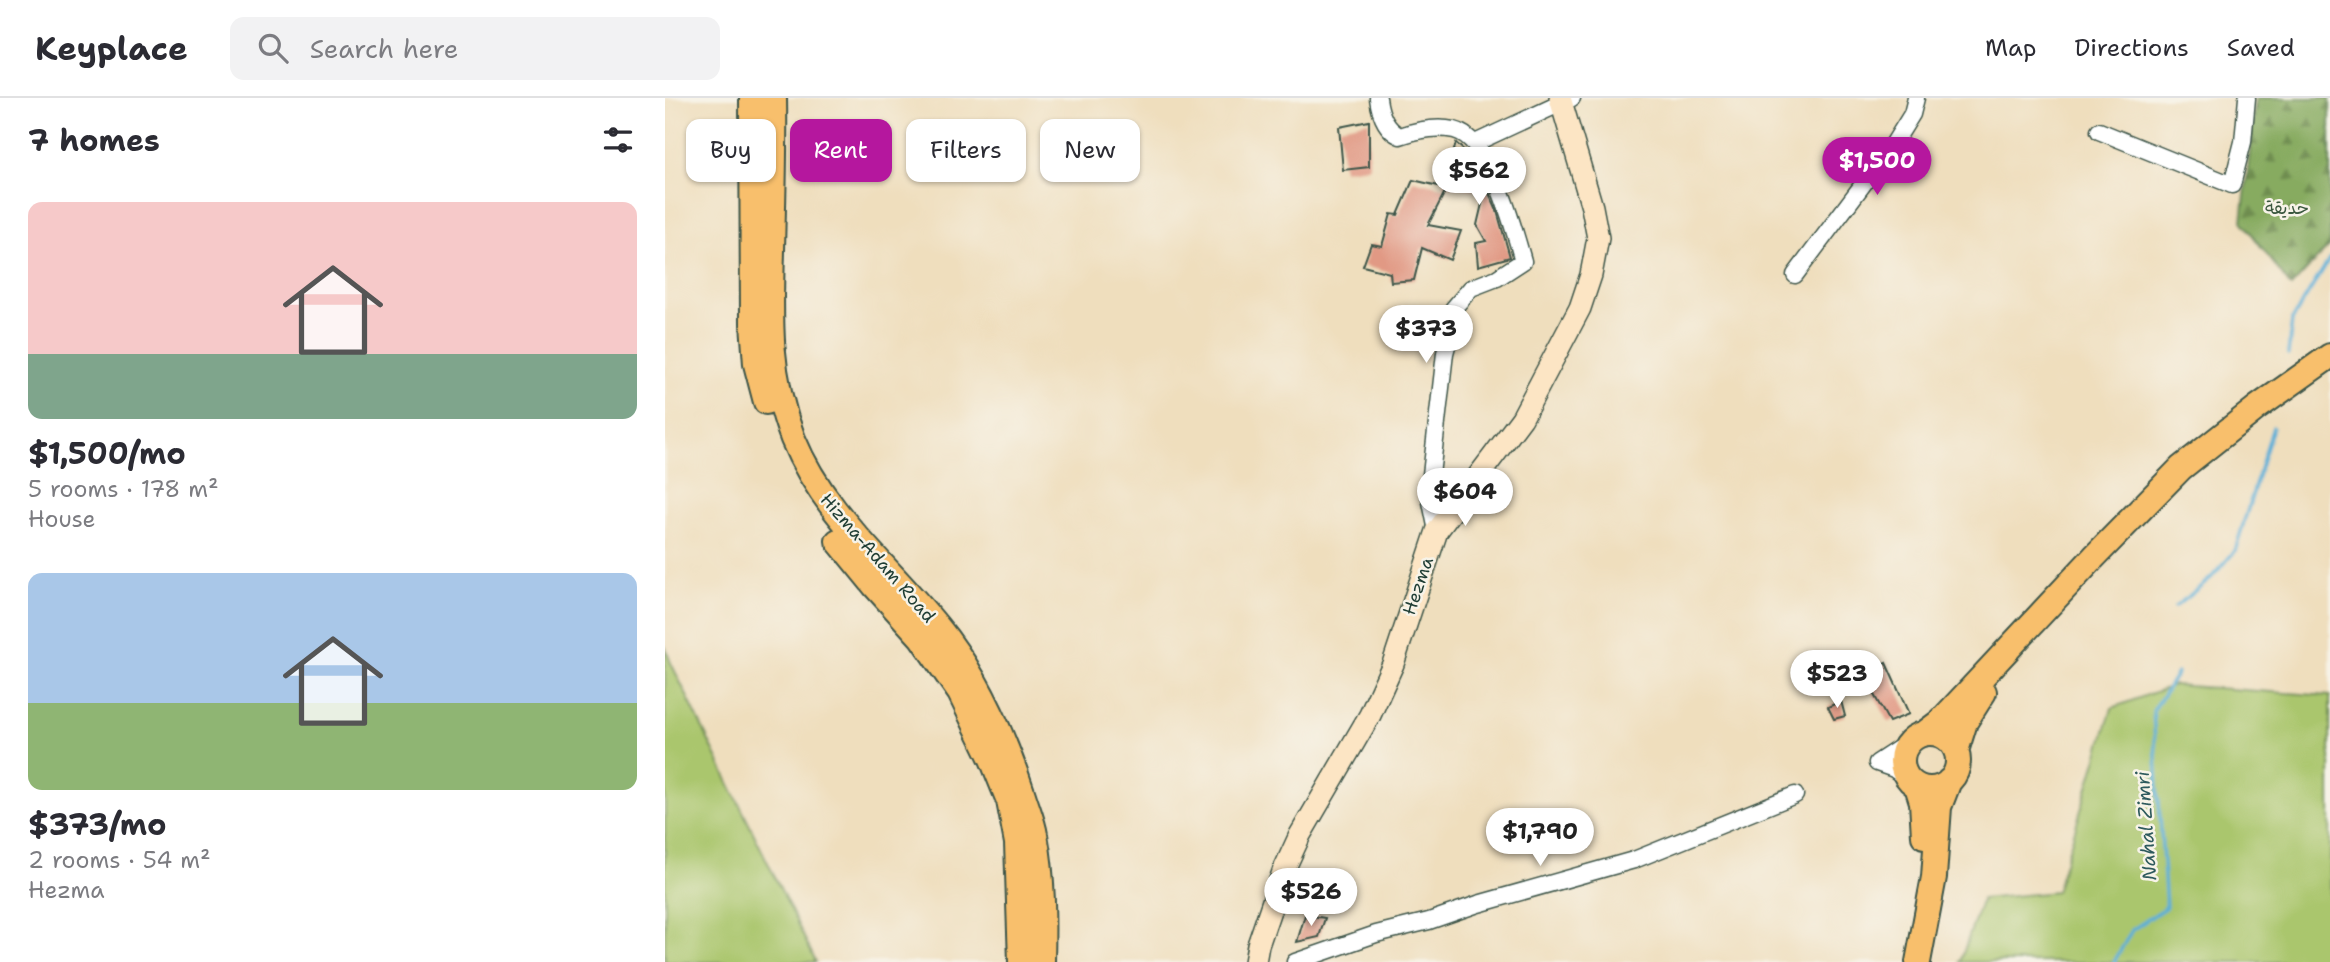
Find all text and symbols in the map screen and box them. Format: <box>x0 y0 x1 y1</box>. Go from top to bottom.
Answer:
search box <box>230 17 720 80</box>
text: Keyplace <box>35 26 188 71</box>
icon: search <box>254 29 292 67</box>
text: Search here <box>310 31 458 66</box>
text: Map <box>1985 32 2036 64</box>
text: Directions <box>2074 32 2189 64</box>
text: Saved <box>2227 32 2295 64</box>
chip: Buy <box>686 119 776 182</box>
chip: Rent <box>790 119 892 182</box>
chip: Filters <box>906 119 1026 182</box>
chip: New <box>1040 119 1140 182</box>
text: 7 homes <box>28 120 160 161</box>
icon: filters <box>599 121 637 159</box>
pin: $1,500 <box>1820 138 1934 197</box>
text: $1,500 <box>1838 145 1916 175</box>
pin: $562 <box>1438 148 1520 207</box>
text: $562 <box>1448 155 1510 185</box>
park label: حديقة <box>2265 196 2309 220</box>
icon: home <box>270 247 396 373</box>
pin: $373 <box>1385 306 1467 365</box>
text: $373 <box>1395 313 1457 343</box>
text: $1,500/mo <box>28 433 186 474</box>
pin: $604 <box>1424 468 1506 528</box>
text: 5 rooms · 178 m² <box>28 474 219 504</box>
text: $604 <box>1433 476 1497 506</box>
street label: Hizma-Adam Road <box>815 488 941 628</box>
text: House <box>28 504 96 534</box>
street label: Hezma <box>1397 554 1439 618</box>
icon: home <box>270 618 396 744</box>
pin: $523 <box>1796 650 1878 710</box>
text: $523 <box>1806 658 1868 688</box>
water label: Nahal Zimri <box>2130 770 2162 882</box>
text: $373/mo <box>28 804 167 845</box>
pin: $1,790 <box>1483 808 1597 868</box>
text: $1,790 <box>1502 816 1578 846</box>
text: 2 rooms · 54 m² <box>28 845 211 875</box>
pin: $526 <box>1270 868 1352 928</box>
text: Hezma <box>28 875 105 905</box>
text: $526 <box>1280 876 1342 906</box>

